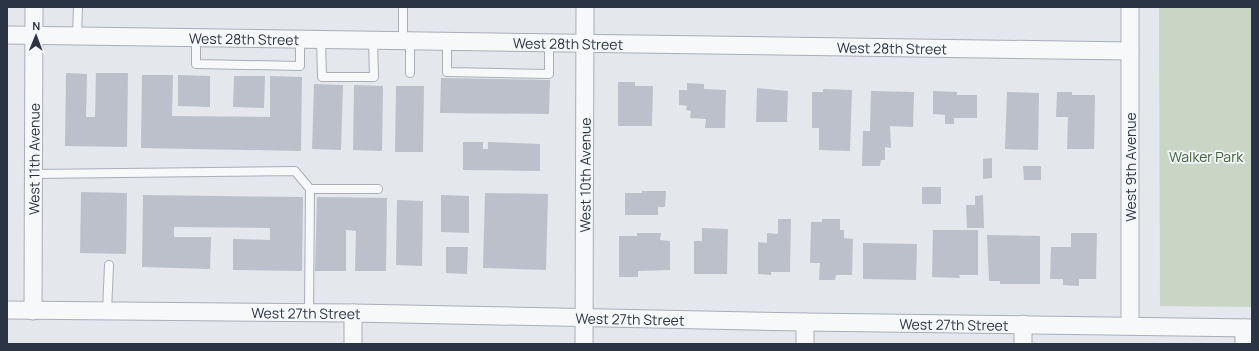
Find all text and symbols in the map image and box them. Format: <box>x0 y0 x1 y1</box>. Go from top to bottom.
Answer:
north arrow <box>16 16 56 56</box>
text: N <box>32 18 40 33</box>
street label: West 28th Street <box>189 28 300 49</box>
street label: West 28th Street <box>513 33 624 53</box>
street label: West 28th Street <box>837 37 948 58</box>
street label: West 11th Avenue <box>24 103 43 215</box>
street label: West 9th Avenue <box>1121 112 1140 222</box>
street label: West 10th Avenue <box>575 117 594 233</box>
park label: Walker Park <box>1169 147 1244 166</box>
street label: West 27th Street <box>251 303 361 323</box>
street label: West 27th Street <box>575 308 685 329</box>
street label: West 27th Street <box>899 314 1009 334</box>

